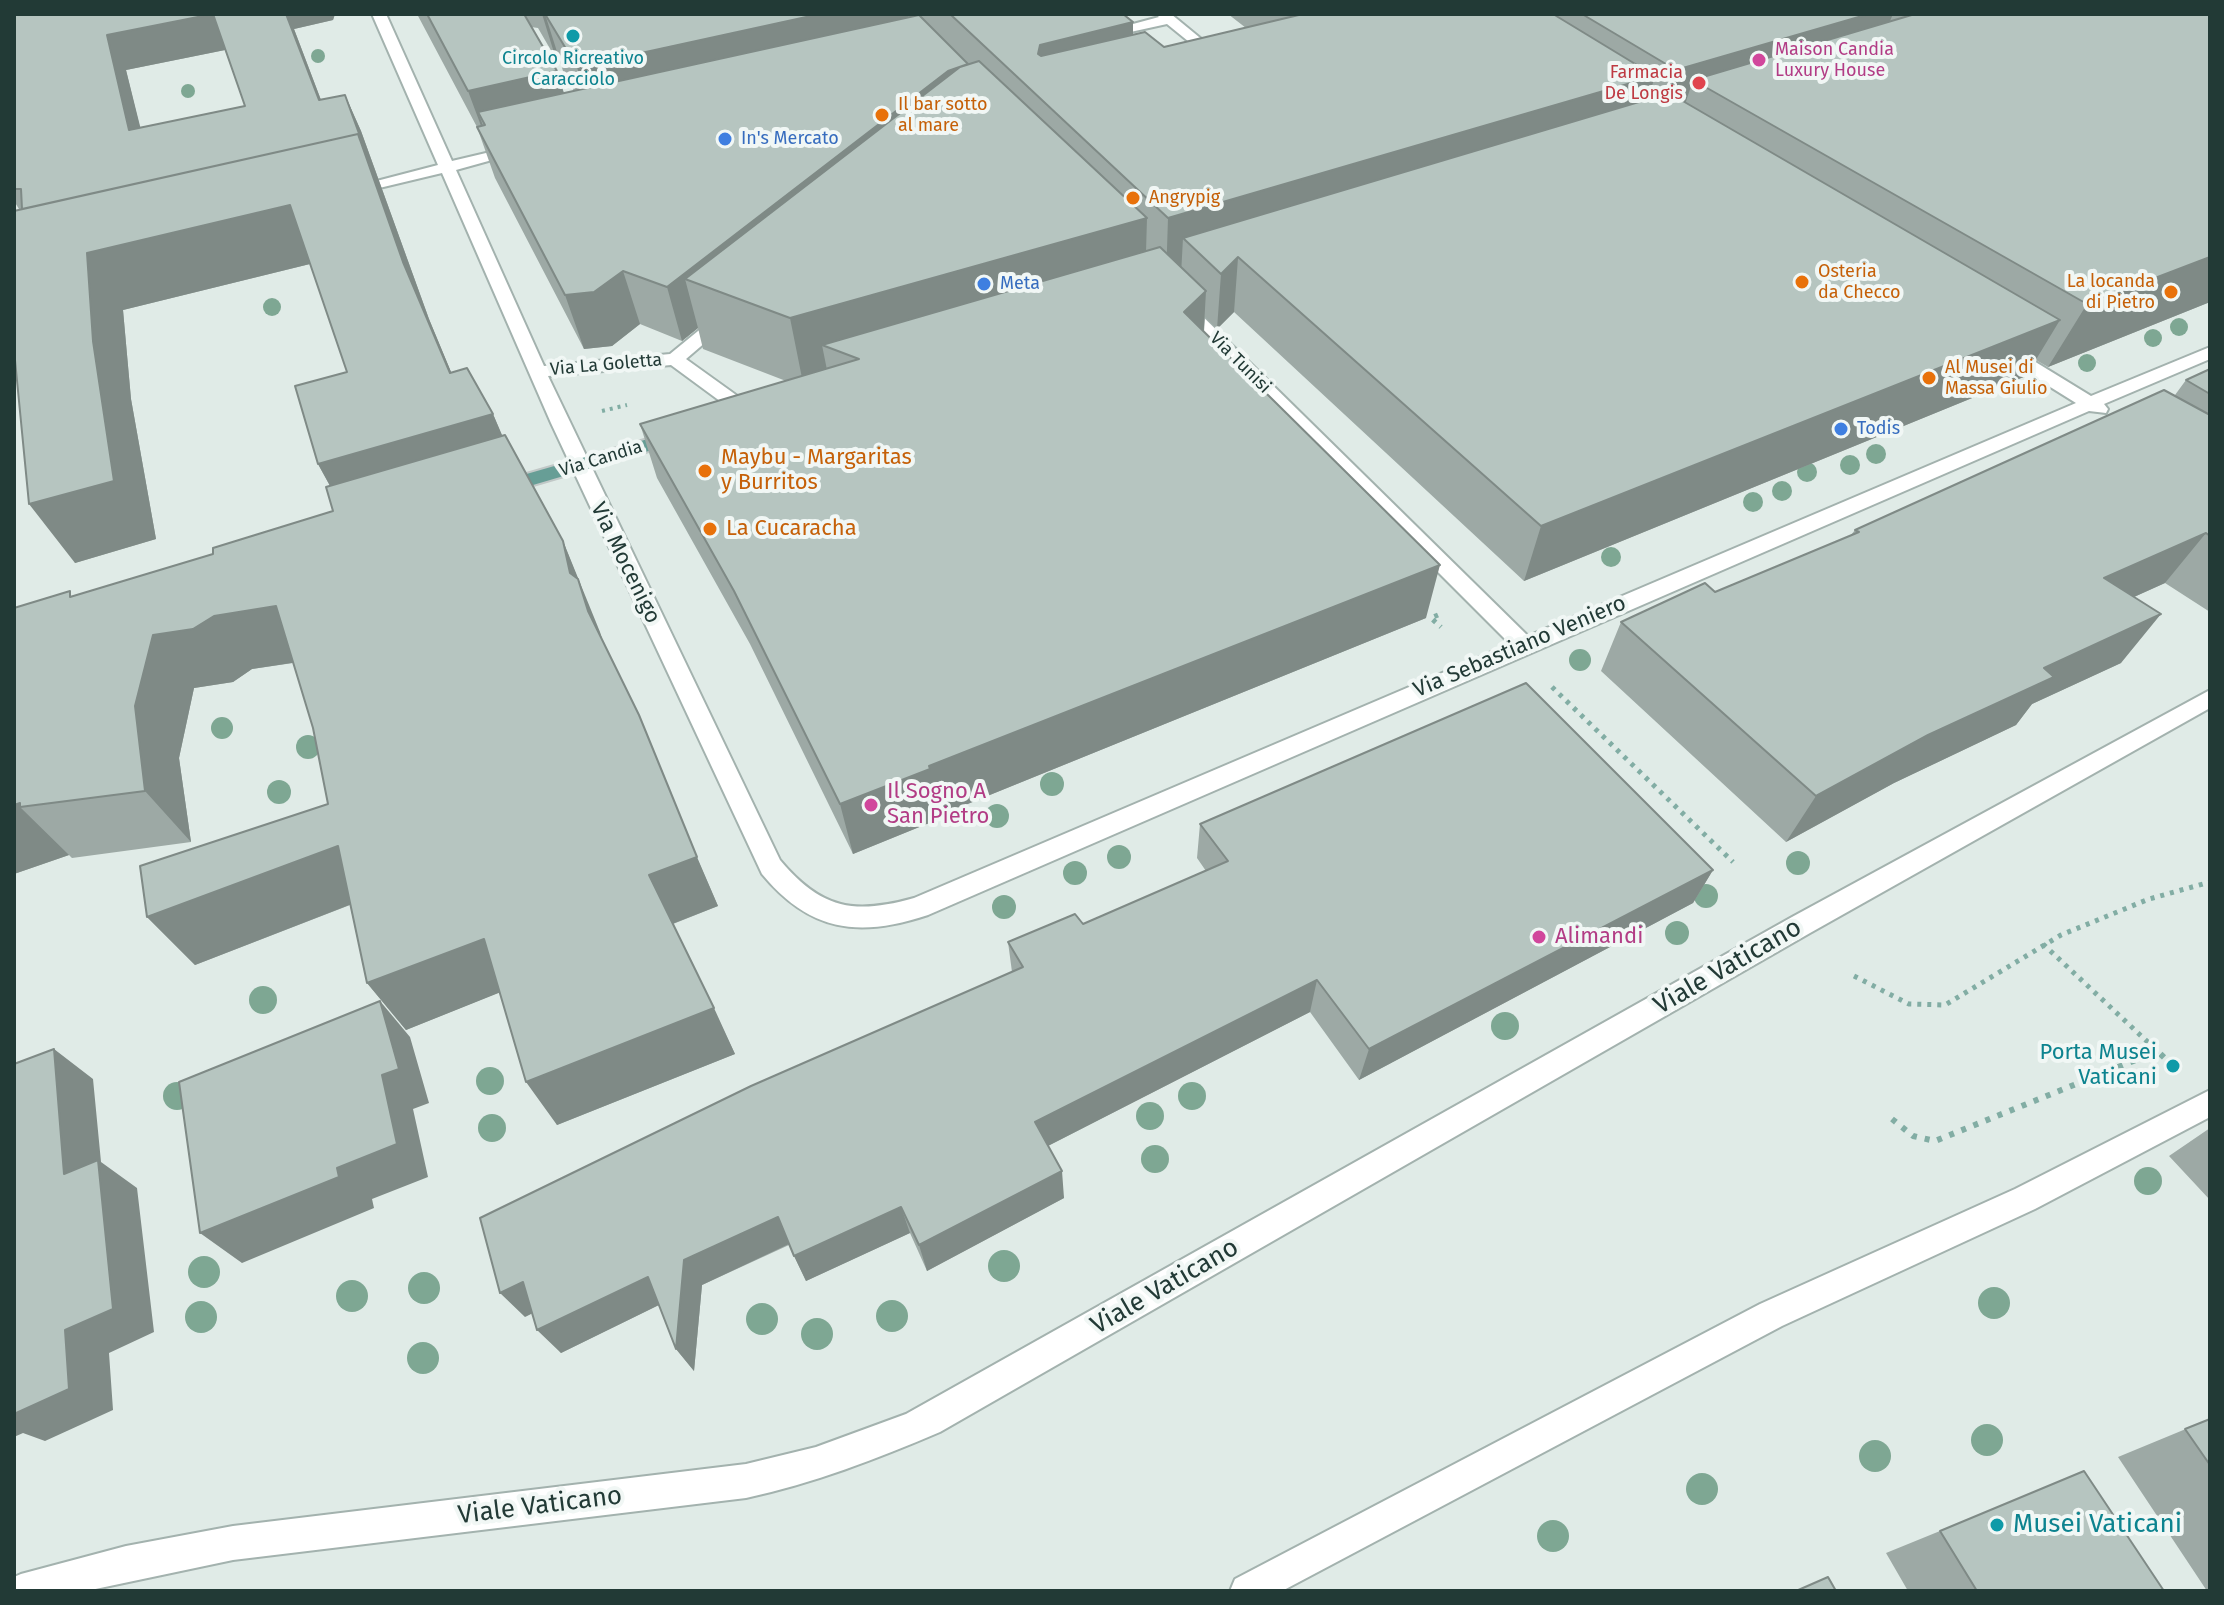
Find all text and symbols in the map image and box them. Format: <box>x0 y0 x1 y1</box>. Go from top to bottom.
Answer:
marker: Circolo Ricreativo Caracciolo <box>564 27 582 45</box>
place label: Maison Candia Luxury House <box>1775 39 1894 82</box>
place label: Circolo Ricreativo Caracciolo <box>502 48 644 90</box>
marker: Maison Candia Luxury House <box>1750 51 1768 69</box>
place label: Farmacia De Longis <box>1604 62 1683 104</box>
marker: Farmacia De Longis <box>1690 74 1708 92</box>
place label: Il bar sotto al mare <box>898 94 988 136</box>
marker: Il bar sotto al mare <box>873 106 891 124</box>
place label: In's Mercato <box>741 128 839 150</box>
marker: In's Mercato <box>716 130 734 148</box>
place label: Angrypig <box>1149 187 1220 209</box>
marker: Angrypig <box>1124 189 1142 207</box>
place label: Osteria da Checco <box>1818 261 1901 304</box>
place label: La locanda di Pietro <box>2067 271 2155 314</box>
place label: Meta <box>1000 273 1040 295</box>
marker: Osteria da Checco <box>1793 273 1811 291</box>
marker: Meta <box>975 275 993 293</box>
marker: La locanda di Pietro <box>2162 283 2180 301</box>
street label: Via Tunisi <box>1205 328 1275 398</box>
street label: Via La Goletta <box>549 349 663 381</box>
place label: Al Musei di Massa Giulio <box>1945 357 2047 400</box>
marker: Al Musei di Massa Giulio <box>1920 369 1938 387</box>
place label: Todis <box>1857 418 1900 440</box>
marker: Todis <box>1832 420 1850 438</box>
street label: Via Candia <box>557 436 645 482</box>
place label: Maybu - Margaritas y Burritos <box>721 445 912 496</box>
marker: Maybu - Margaritas y Burritos <box>696 462 714 480</box>
street label: Via Mocenigo <box>584 498 666 628</box>
place label: La Cucaracha <box>726 516 857 542</box>
marker: La Cucaracha <box>701 520 719 538</box>
street label: Via Sebastiano Veniero <box>1410 590 1630 704</box>
place label: Il Sogno A San Pietro <box>887 779 989 830</box>
marker: Il Sogno A San Pietro <box>862 796 880 814</box>
street label: Viale Vaticano <box>1649 912 1807 1022</box>
place label: Alimandi <box>1555 924 1643 950</box>
marker: Alimandi <box>1530 928 1548 946</box>
place label: Porta Musei Vaticani <box>2040 1040 2157 1092</box>
marker: Porta Musei Vaticani <box>2164 1057 2182 1075</box>
street label: Viale Vaticano <box>1086 1232 1244 1342</box>
street label: Viale Vaticano <box>456 1480 624 1532</box>
place label: Musei Vaticani <box>2013 1509 2182 1541</box>
marker: Musei Vaticani <box>1988 1516 2006 1534</box>

